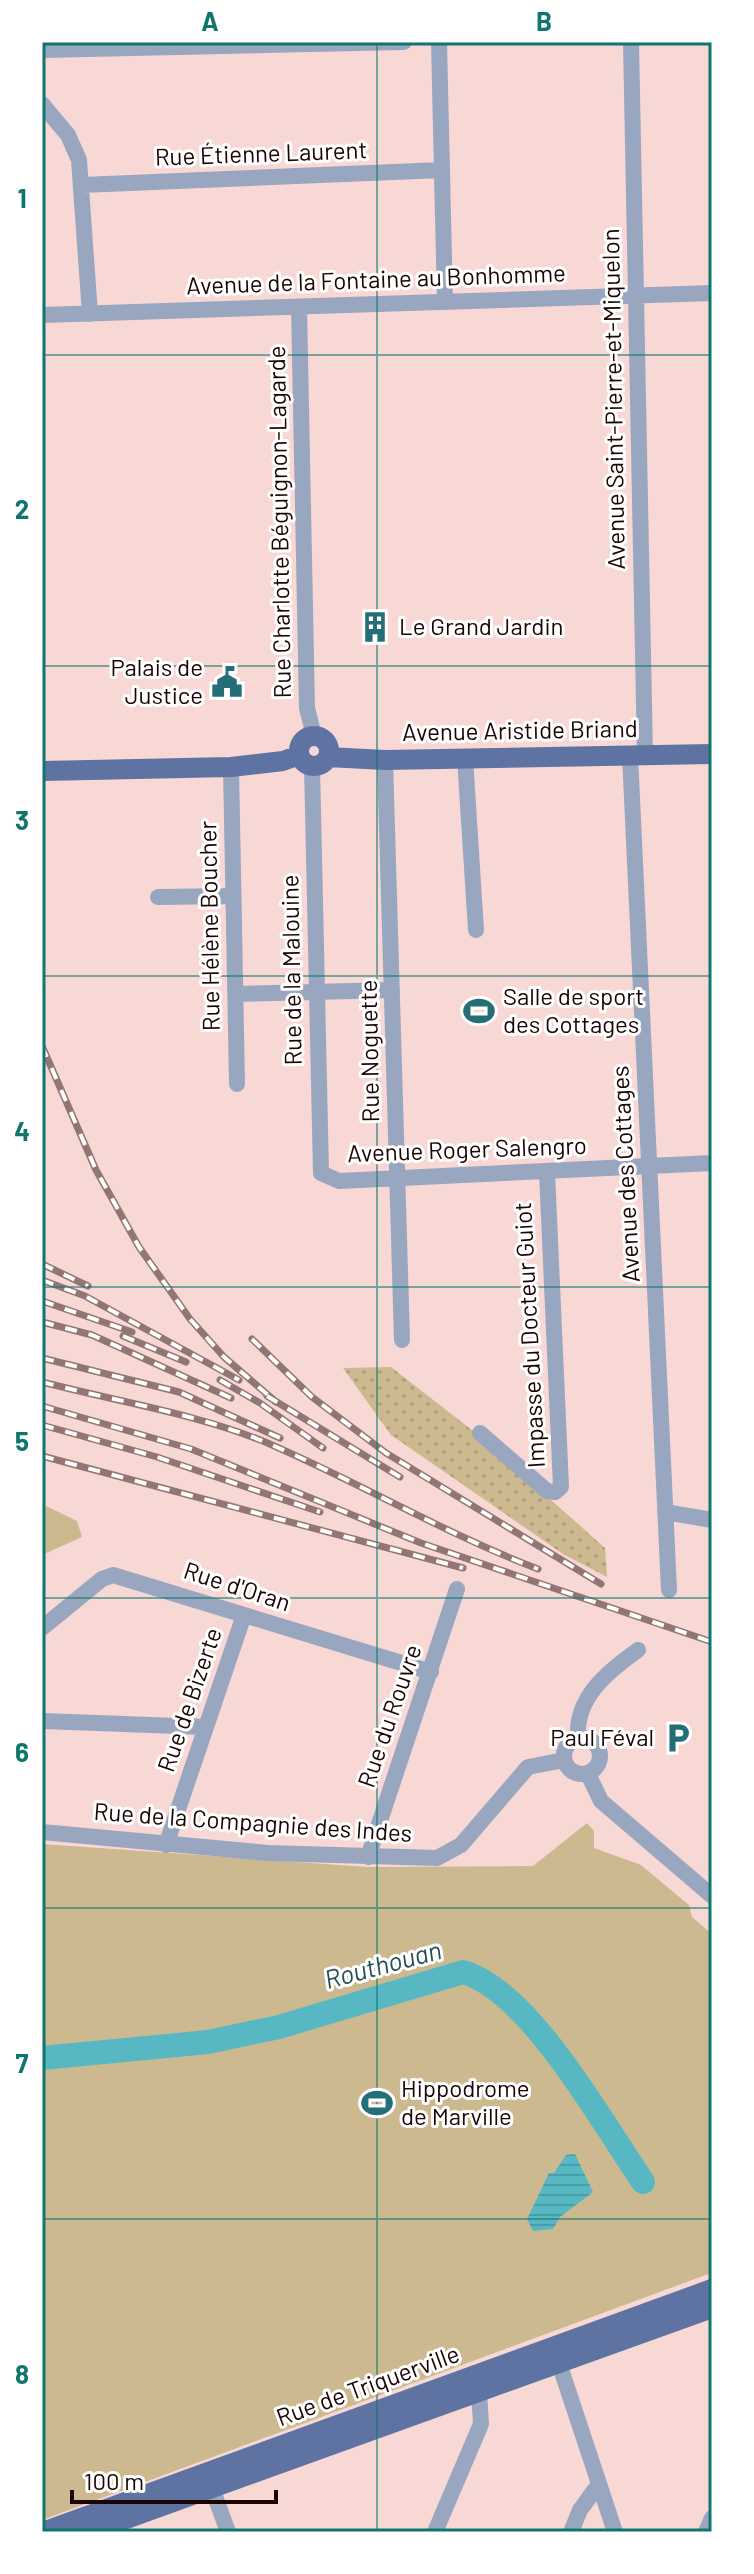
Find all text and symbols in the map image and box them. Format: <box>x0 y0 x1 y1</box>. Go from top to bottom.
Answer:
text: A <box>201 5 219 36</box>
text: B <box>536 5 552 36</box>
street label: Rue Étienne Laurent <box>154 134 368 171</box>
text: 1 <box>17 182 27 213</box>
street label: Avenue Saint-Pierre-et-Miquelon <box>595 228 630 570</box>
street label: Avenue de la Fontaine au Bonhomme <box>186 257 566 300</box>
street label: Rue Charlotte Béguignon-Lagarde <box>261 345 296 699</box>
text: 2 <box>15 493 29 524</box>
building icon: Le Grand Jardin <box>358 610 392 644</box>
place label: Le Grand Jardin <box>399 611 563 640</box>
place label: Palais de Justice <box>110 652 203 709</box>
public building icon: Palais de Justice <box>210 665 244 699</box>
street label: Avenue Aristide Briand <box>402 713 638 746</box>
text: 3 <box>15 804 29 835</box>
street label: Rue Hélène Boucher <box>192 820 225 1031</box>
street label: Rue de la Malouine <box>274 874 307 1066</box>
street label: Rue Noguette <box>353 979 384 1123</box>
place label: Salle de sport des Cottages <box>503 981 644 1038</box>
sports icon: Salle de sport des Cottages <box>462 994 496 1028</box>
street label: Avenue des Cottages <box>604 1065 645 1283</box>
text: 4 <box>14 1115 30 1146</box>
street label: Avenue Roger Salengro <box>347 1130 587 1167</box>
street label: Impasse du Docteur Guiot <box>507 1202 550 1469</box>
text: 5 <box>15 1425 29 1456</box>
street label: Rue d'Oran <box>181 1555 294 1616</box>
street label: Rue de Bizerte <box>150 1624 227 1775</box>
street label: Rue du Rouvre <box>351 1640 427 1791</box>
parking icon: Paul Féval <box>661 1721 695 1755</box>
place label: Paul Féval <box>550 1722 654 1751</box>
text: 6 <box>15 1736 29 1767</box>
street label: Rue de la Compagnie des Indes <box>93 1796 413 1847</box>
water label: Routhouan <box>321 1933 445 1994</box>
text: 7 <box>16 2047 29 2078</box>
place label: Hippodrome de Marville <box>401 2073 530 2130</box>
sports icon: Hippodrome de Marville <box>360 2086 394 2120</box>
street label: Rue de Triquerville <box>272 2338 463 2431</box>
text: 8 <box>15 2358 29 2389</box>
scale bar <box>72 2454 276 2504</box>
text: 100 m <box>84 2466 144 2495</box>

